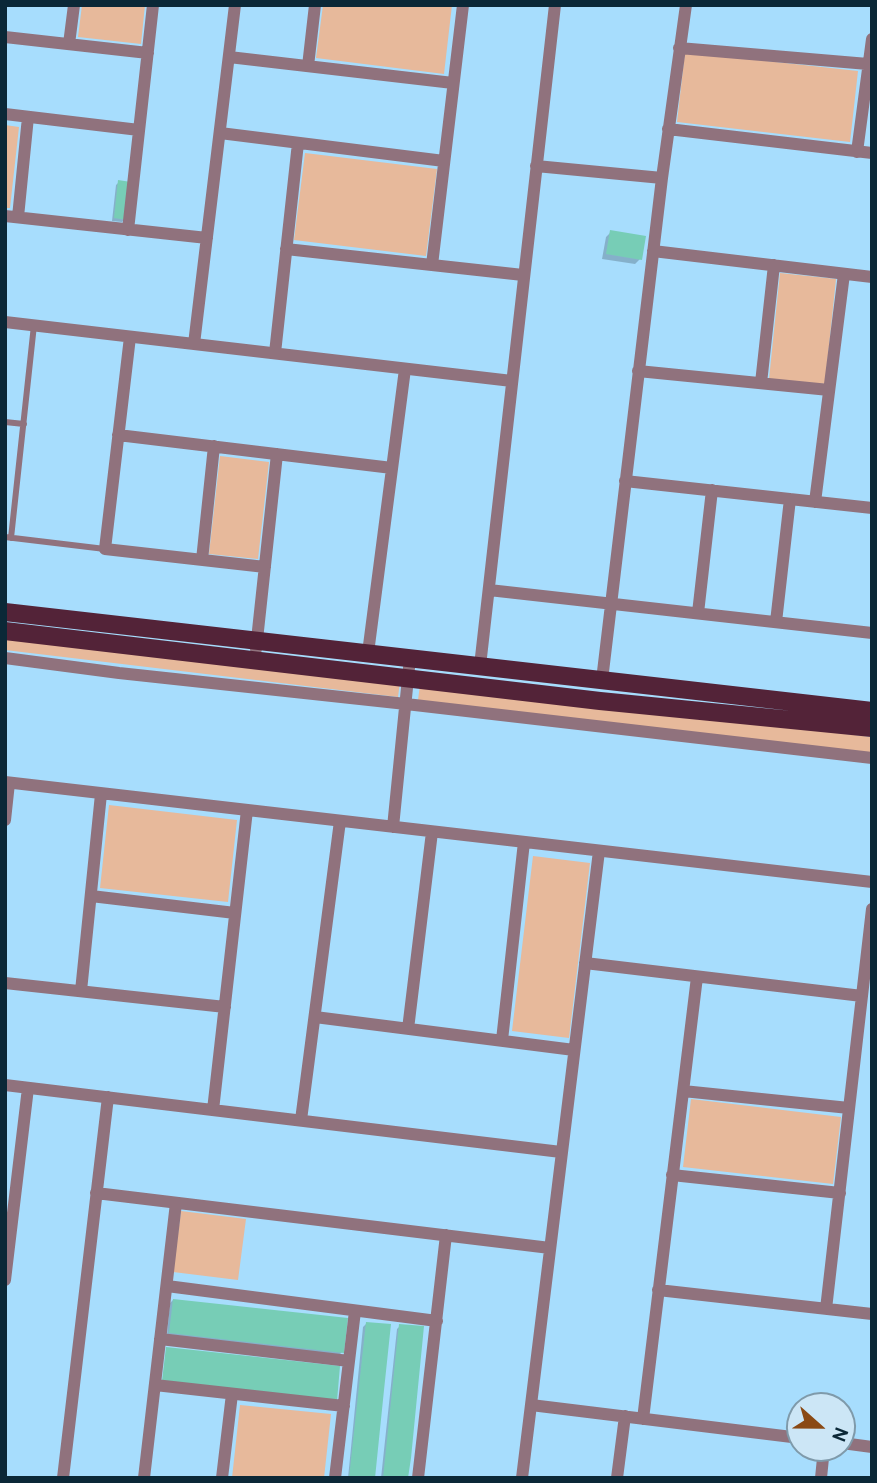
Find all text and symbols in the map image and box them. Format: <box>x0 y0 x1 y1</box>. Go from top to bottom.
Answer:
north arrow <box>786 1392 856 1462</box>
text: N <box>825 1423 852 1444</box>

